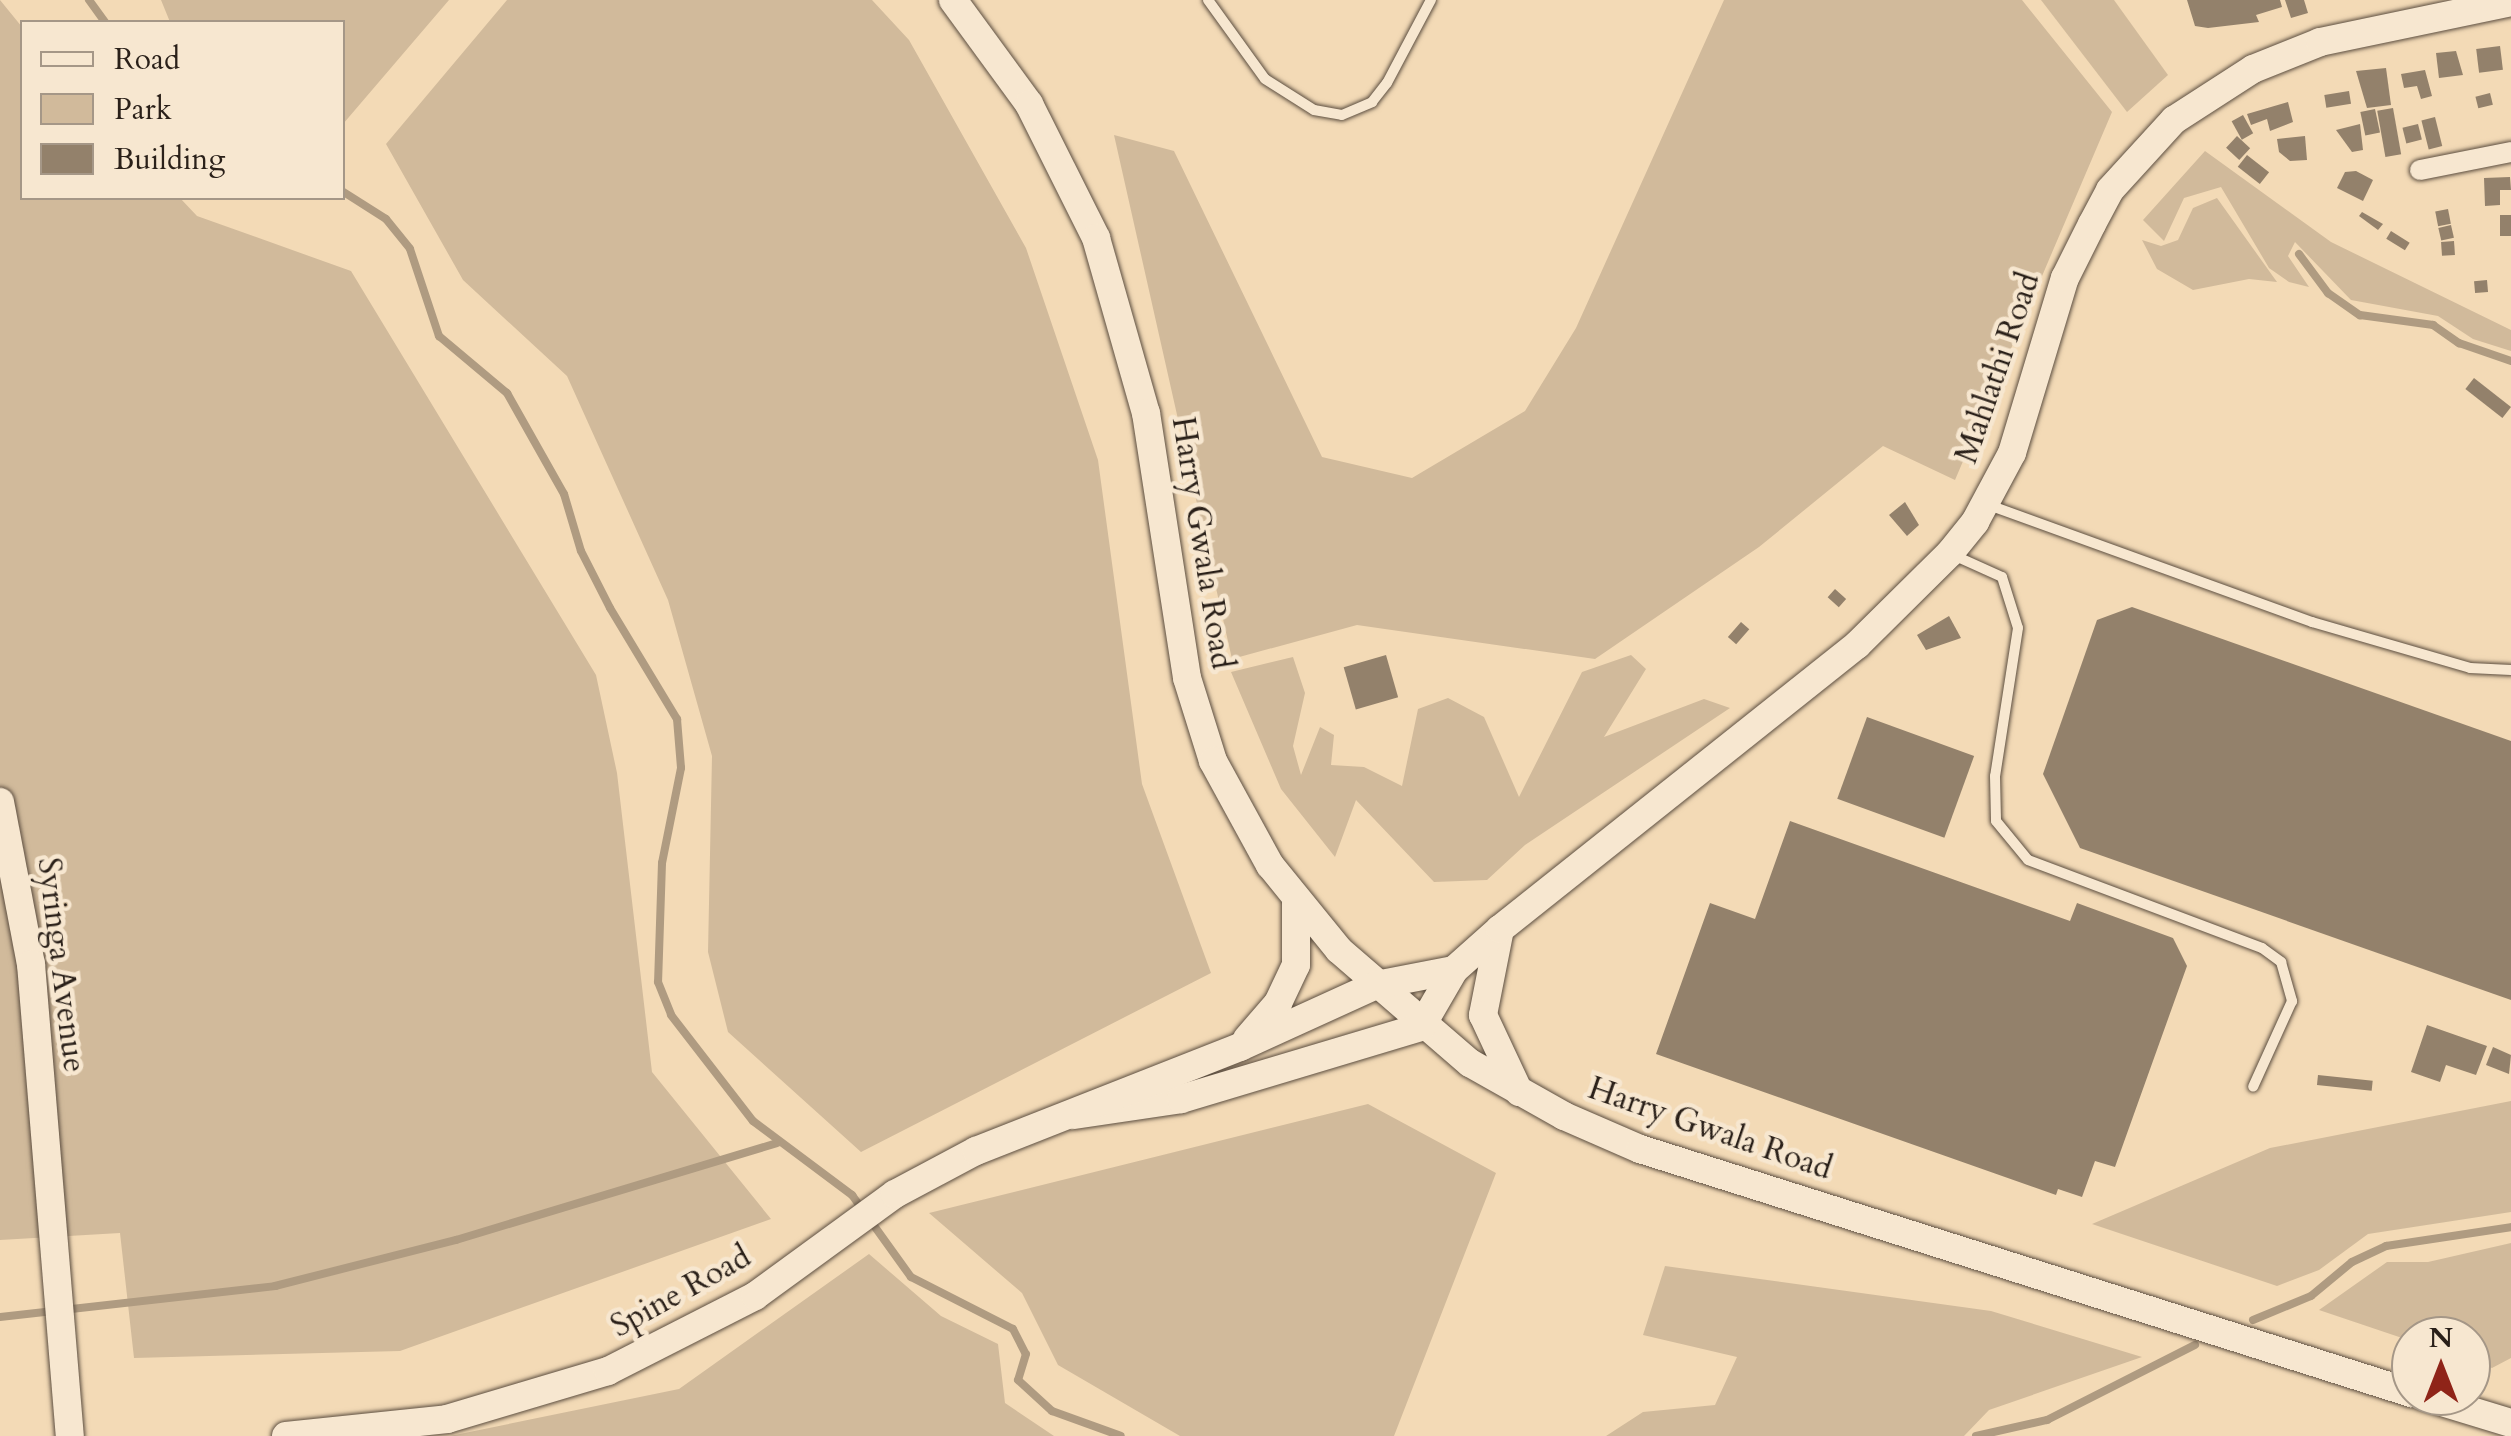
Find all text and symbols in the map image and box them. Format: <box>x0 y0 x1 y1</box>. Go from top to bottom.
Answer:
legend <box>20 20 345 200</box>
text: Road <box>114 39 180 80</box>
text: Park <box>114 89 172 130</box>
text: Building <box>114 139 225 180</box>
street label: Mahlathi Road <box>1947 268 2049 468</box>
street label: Harry Gwala Road <box>1163 414 1241 672</box>
street label: Syringa Avenue <box>29 856 93 1074</box>
street label: Harry Gwala Road <box>1583 1069 1837 1189</box>
street label: Spine Road <box>604 1238 758 1346</box>
north arrow <box>2391 1316 2491 1416</box>
text: N <box>2429 1319 2453 1357</box>

